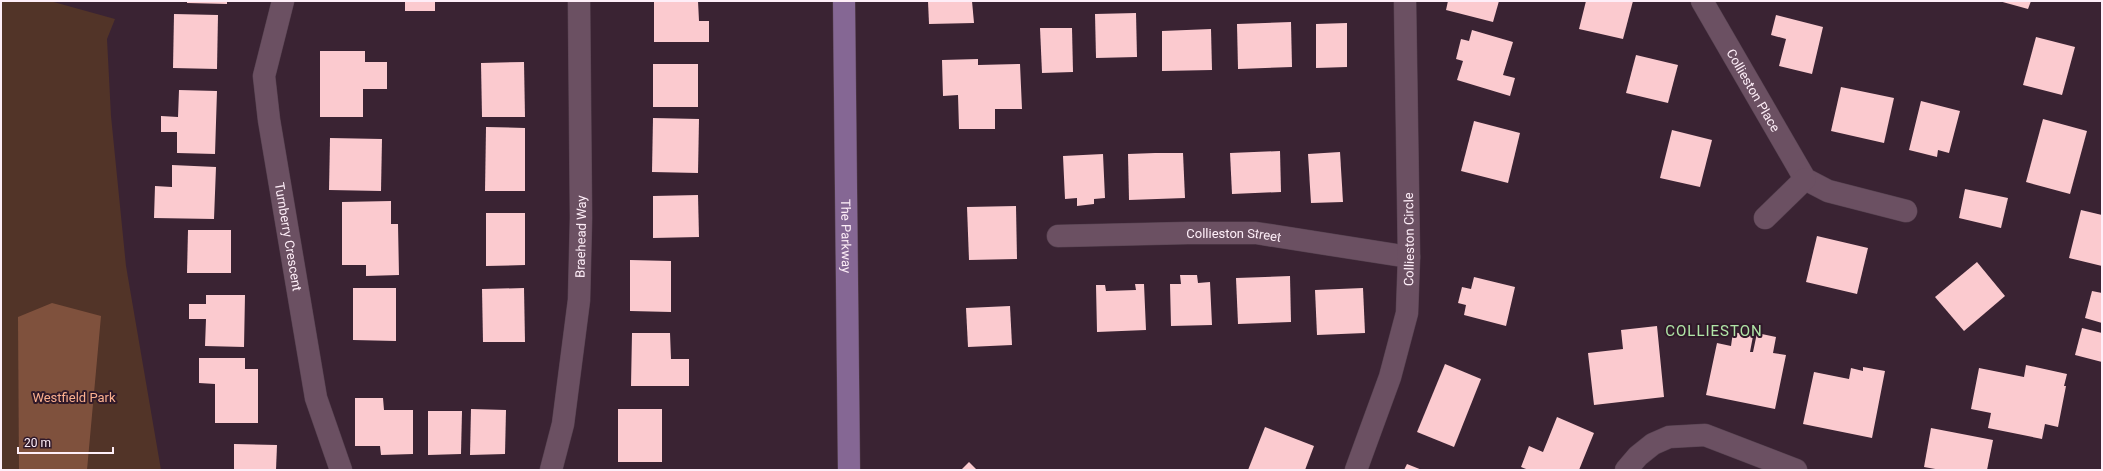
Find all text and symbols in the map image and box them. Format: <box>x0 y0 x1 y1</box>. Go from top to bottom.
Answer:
street label: Collieston Place <box>1724 46 1783 134</box>
street label: Turnberry Crescent <box>272 181 305 292</box>
street label: Collieston Circle <box>1400 192 1417 286</box>
street label: Braehead Way <box>572 195 589 278</box>
street label: The Parkway <box>839 199 854 273</box>
street label: Collieston Street <box>1186 225 1283 244</box>
district label: COLLIESTON <box>1665 322 1763 340</box>
park label: Westfield Park <box>32 390 116 405</box>
scale bar <box>18 429 113 455</box>
text: 20 m <box>24 436 51 450</box>

